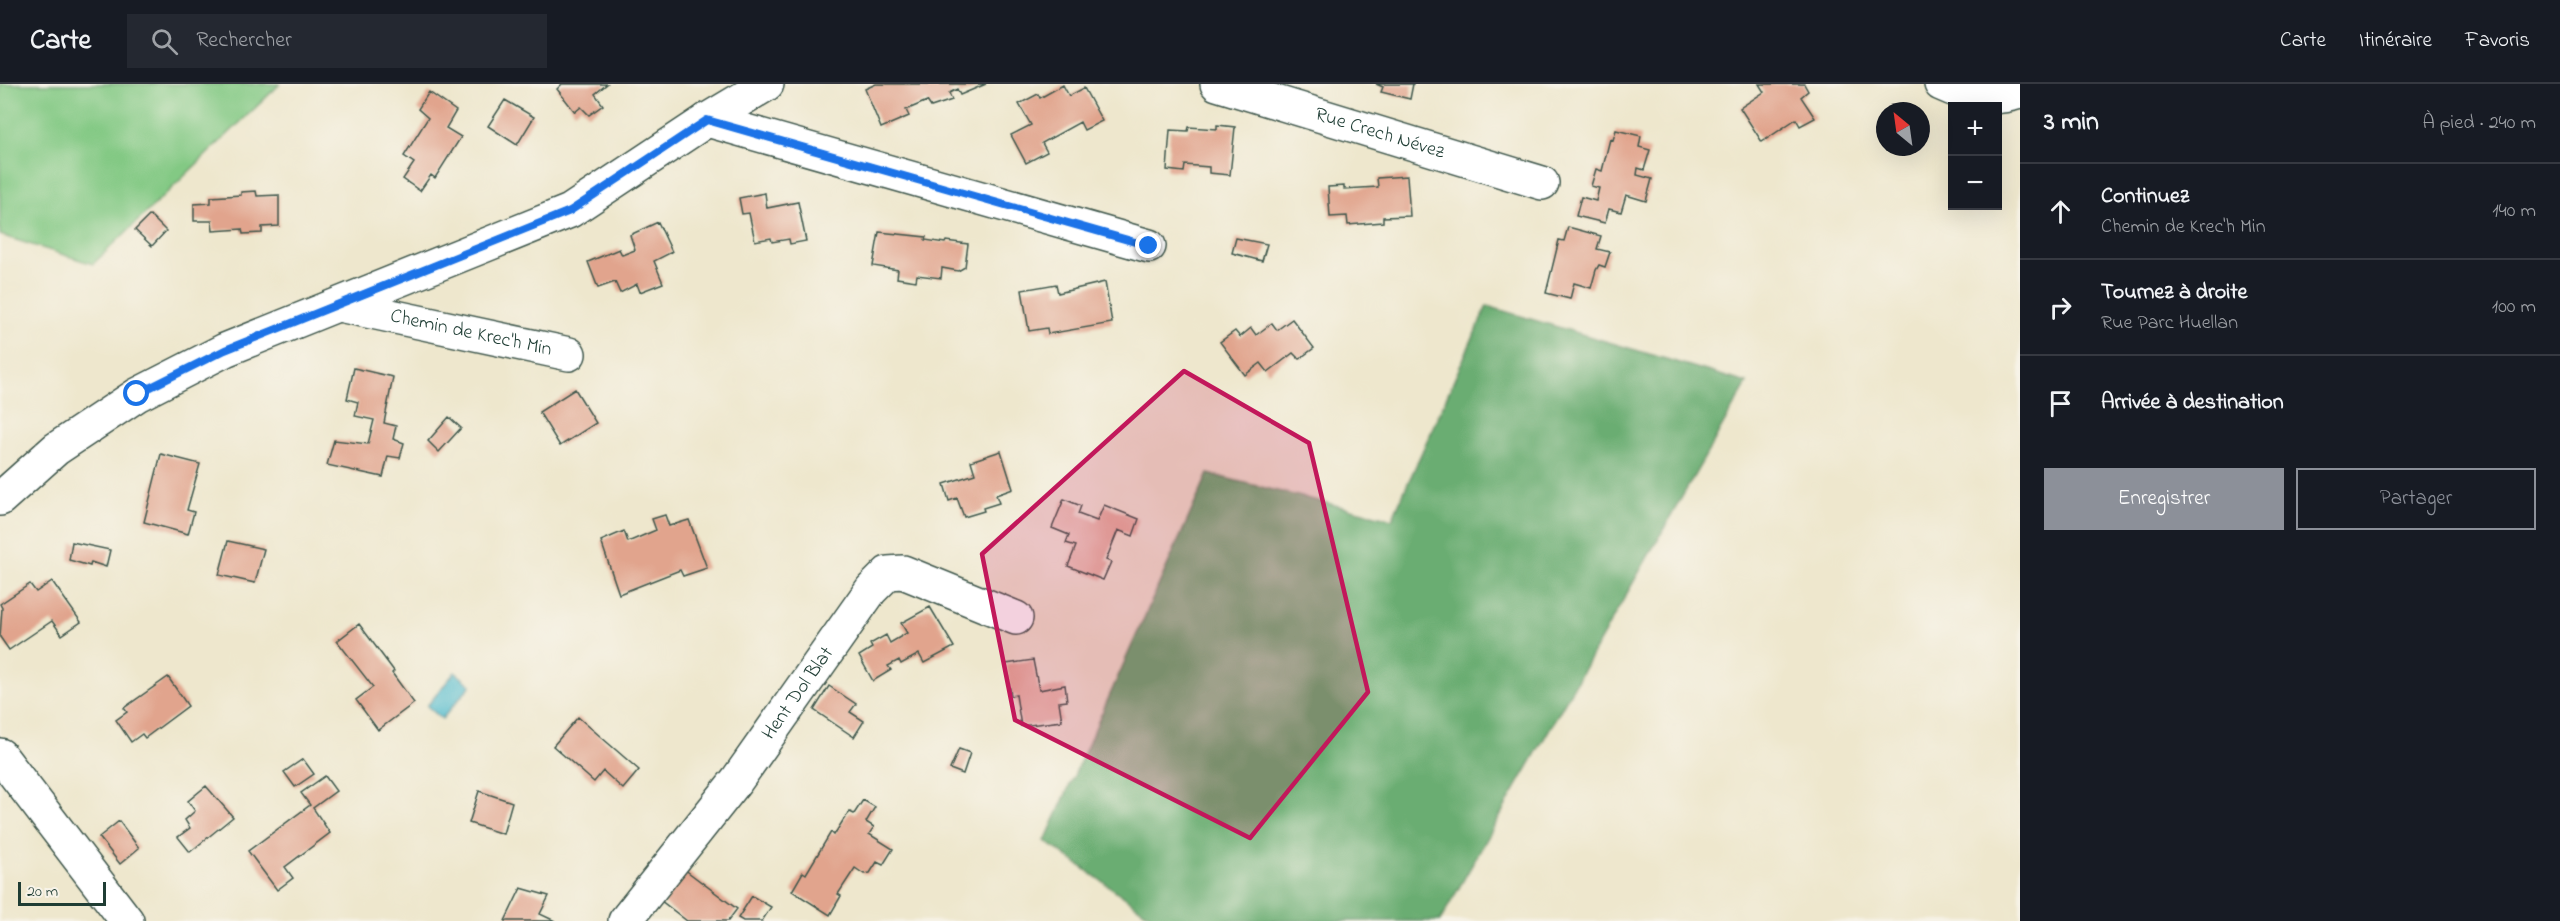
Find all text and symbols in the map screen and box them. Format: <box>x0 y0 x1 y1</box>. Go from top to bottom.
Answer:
search box <box>127 14 547 68</box>
text: Carte <box>30 21 91 62</box>
icon: search <box>148 25 181 58</box>
text: Rechercher <box>196 25 292 57</box>
text: Carte <box>2280 26 2326 56</box>
text: Itinéraire <box>2359 26 2432 56</box>
text: Favoris <box>2465 26 2530 56</box>
street label: Rue Crech Névez <box>1311 100 1449 167</box>
north arrow <box>1876 102 1930 156</box>
map controls <box>1948 102 2002 210</box>
button: + <box>1948 102 2002 156</box>
text: 3 min <box>2044 104 2099 142</box>
text: À pied · 240 m <box>2422 109 2536 138</box>
button: − <box>1948 156 2002 210</box>
text: Continuez <box>2101 181 2189 213</box>
icon: ahead <box>2044 195 2077 228</box>
text: 140 m <box>2492 197 2536 226</box>
text: Chemin de Krec'h Min <box>2101 213 2266 242</box>
route end <box>1135 232 1161 258</box>
text: Tournez à droite <box>2101 277 2247 309</box>
icon: right <box>2044 291 2077 324</box>
text: 100 m <box>2492 293 2536 322</box>
street label: Chemin de Krec'h Min <box>387 302 555 364</box>
text: Rue Parc Huellan <box>2101 309 2238 338</box>
route start <box>123 380 149 406</box>
icon: arrive <box>2044 387 2077 420</box>
text: Arrivée à destination <box>2101 387 2284 419</box>
button: Enregistrer <box>2044 468 2284 530</box>
button: Partager <box>2296 468 2536 530</box>
street label: Hent Dol Blat <box>755 641 841 746</box>
scale bar <box>18 879 106 906</box>
text: 20 m <box>27 880 58 904</box>

